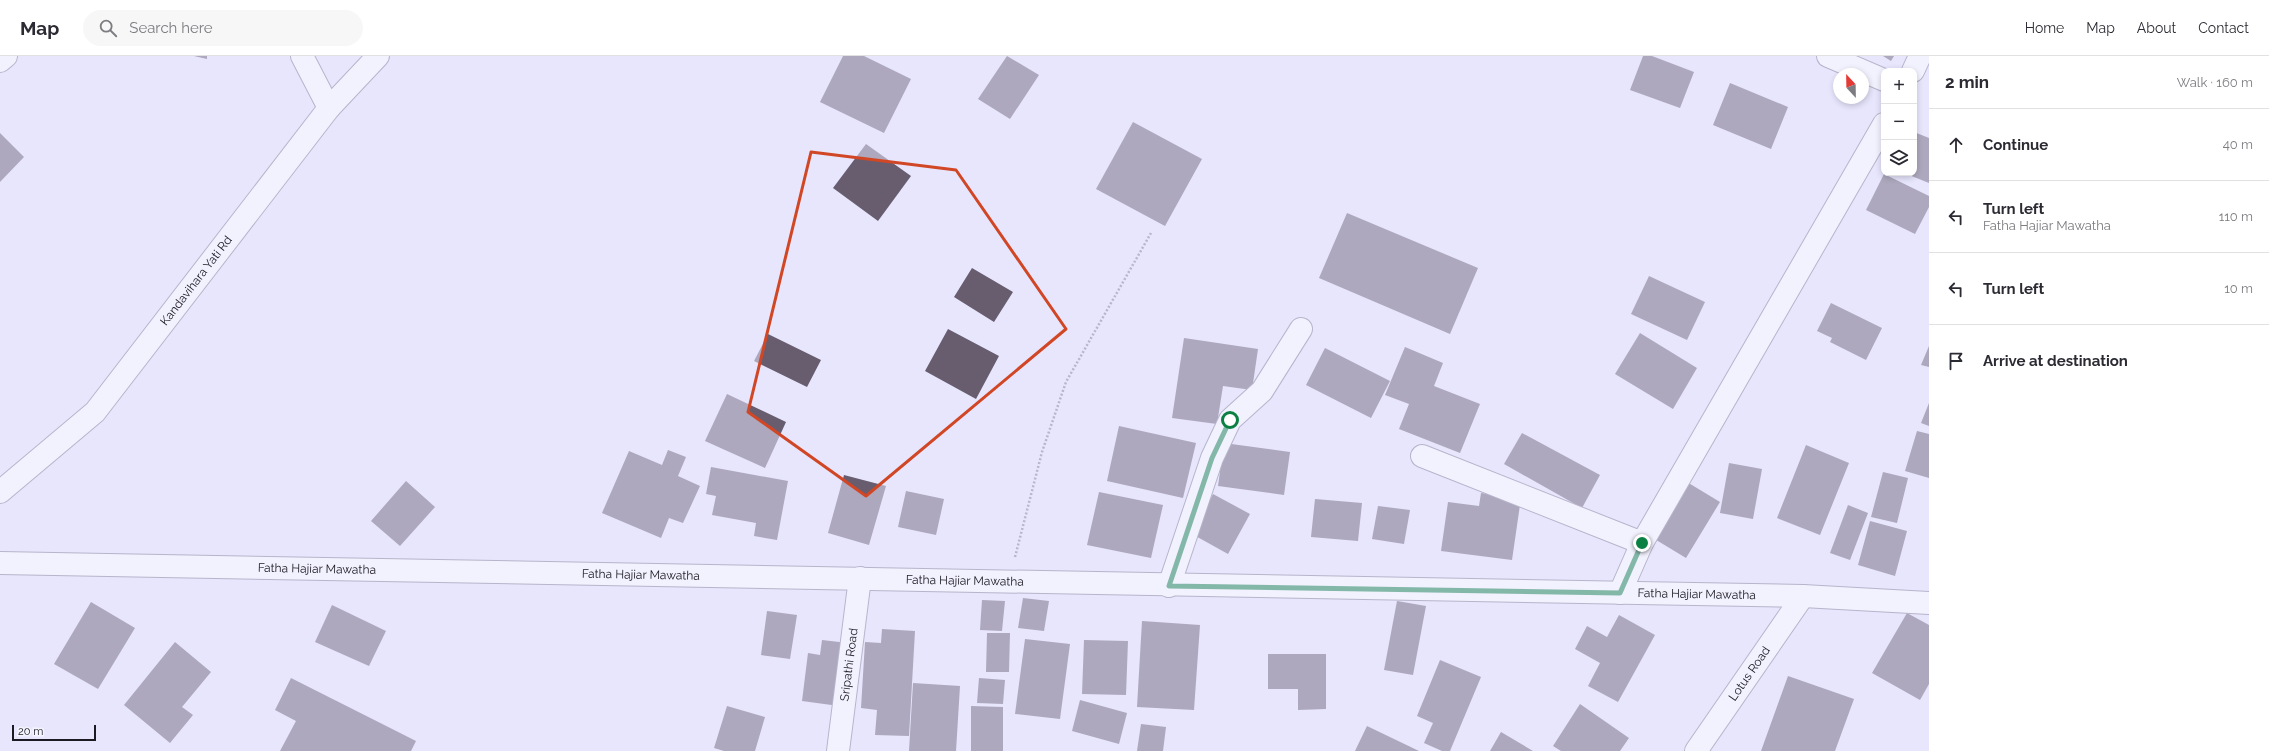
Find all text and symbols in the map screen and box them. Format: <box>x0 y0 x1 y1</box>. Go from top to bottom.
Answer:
search box <box>83 10 363 46</box>
text: Map <box>20 17 59 39</box>
icon: search <box>97 17 119 39</box>
text: Search here <box>129 19 213 37</box>
text: Home <box>2025 20 2064 36</box>
text: Map <box>2086 20 2115 36</box>
text: About <box>2137 20 2176 36</box>
text: Contact <box>2198 20 2249 36</box>
north arrow <box>1833 68 1869 104</box>
map controls <box>1881 68 1917 176</box>
button: + <box>1881 68 1917 104</box>
text: 2 min <box>1945 72 1989 92</box>
text: Walk · 160 m <box>2177 75 2253 90</box>
button: − <box>1881 104 1917 140</box>
icon: ahead <box>1945 134 1967 156</box>
text: Continue <box>1983 136 2048 154</box>
text: 40 m <box>2223 137 2253 152</box>
button: layers <box>1881 140 1917 176</box>
text: Turn left <box>1983 200 2044 218</box>
icon: left <box>1945 206 1967 228</box>
text: 110 m <box>2219 209 2253 224</box>
text: Fatha Hajiar Mawatha <box>1983 218 2111 233</box>
street label: Kandavihara Yati Rd <box>157 233 235 328</box>
icon: left <box>1945 278 1967 300</box>
text: Turn left <box>1983 280 2044 298</box>
text: 10 m <box>2224 281 2253 296</box>
icon: arrive <box>1945 350 1967 372</box>
text: Arrive at destination <box>1983 352 2128 370</box>
route start <box>1221 411 1239 429</box>
route end <box>1633 534 1651 552</box>
street label: Fatha Hajiar Mawatha <box>258 561 376 577</box>
street label: Fatha Hajiar Mawatha <box>582 567 700 583</box>
street label: Fatha Hajiar Mawatha <box>906 573 1024 589</box>
street label: Fatha Hajiar Mawatha <box>1638 586 1756 602</box>
street label: Sripathi Road <box>837 627 861 702</box>
street label: Lotus Road <box>1726 644 1773 703</box>
scale bar <box>12 723 96 742</box>
text: 20 m <box>18 725 43 738</box>

